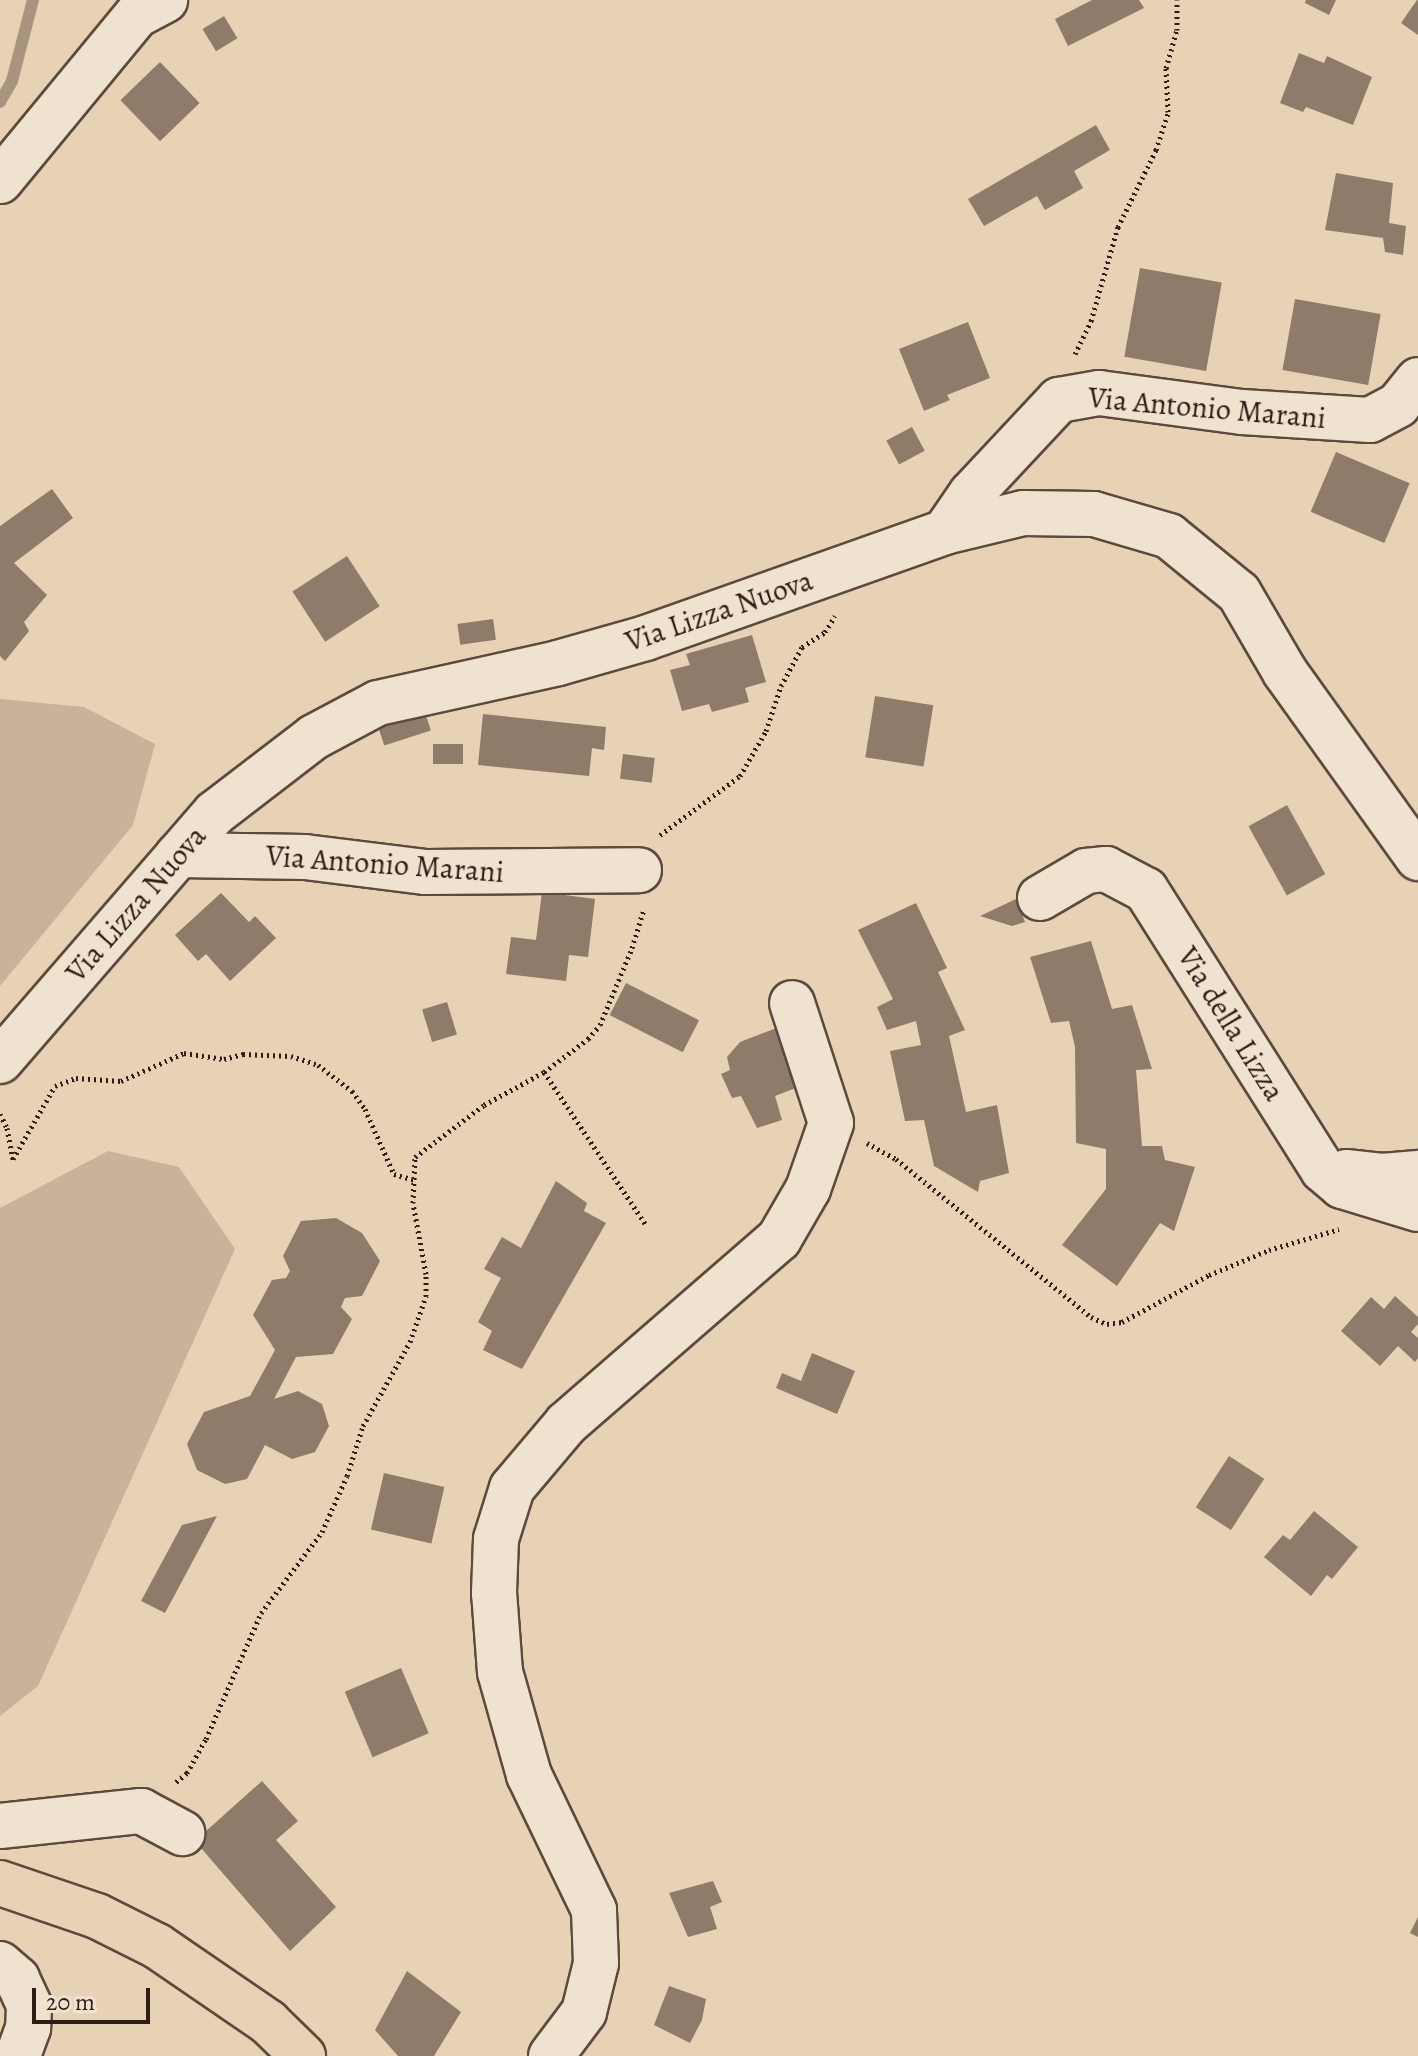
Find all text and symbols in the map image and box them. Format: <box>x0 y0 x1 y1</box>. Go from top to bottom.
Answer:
street label: Via Antonio Marani <box>1087 380 1327 436</box>
street label: Via Lizza Nuova <box>621 562 817 660</box>
street label: Via Lizza Nuova <box>58 818 214 990</box>
street label: Via Antonio Marani <box>265 838 505 890</box>
street label: Via della Lizza <box>1169 940 1293 1108</box>
scale bar <box>36 1972 154 2022</box>
text: 20 m <box>46 1986 95 2018</box>

